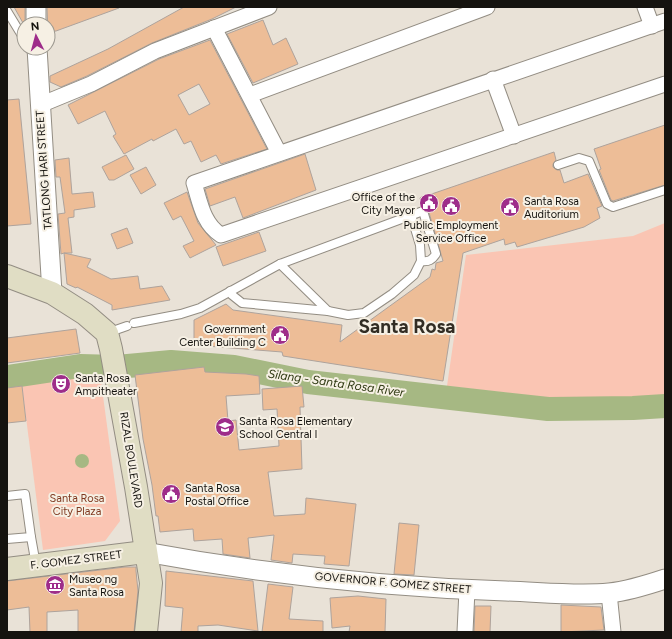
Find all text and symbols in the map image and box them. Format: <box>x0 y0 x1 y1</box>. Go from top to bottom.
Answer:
north arrow <box>16 16 56 56</box>
text: N <box>30 20 40 33</box>
street label: TATLONG HARI STREET <box>33 110 55 230</box>
place label: Office of the City Mayor <box>352 191 415 217</box>
public building icon: Office of the City Mayor <box>418 192 440 214</box>
public building icon: Public Employment Service Office <box>440 195 462 217</box>
place label: Santa Rosa Auditorium <box>524 195 579 221</box>
public building icon: Santa Rosa Auditorium <box>499 196 521 218</box>
place label: Public Employment Service Office <box>403 219 499 245</box>
district label: Santa Rosa <box>359 315 455 338</box>
place label: Government Center Building C <box>179 323 266 349</box>
public building icon: Government Center Building C <box>269 324 291 346</box>
water label: Silang - Santa Rosa River <box>267 367 406 400</box>
place label: Santa Rosa Ampitheater <box>75 372 137 398</box>
theatre icon: Santa Rosa Ampitheater <box>50 373 72 395</box>
street label: RIZAL BOULEVARD <box>117 411 145 509</box>
place label: Santa Rosa Elementary School Central I <box>239 415 353 441</box>
school or university icon: Santa Rosa Elementary School Central I <box>214 416 236 438</box>
place label: Santa Rosa Postal Office <box>185 482 249 508</box>
public building icon: Santa Rosa Postal Office <box>160 483 182 505</box>
park label: Santa Rosa City Plaza <box>50 492 104 518</box>
street label: F. GOMEZ STREET <box>29 548 123 572</box>
street label: GOVERNOR F. GOMEZ STREET <box>314 570 472 596</box>
place label: Museo ng Santa Rosa <box>69 573 124 599</box>
museum icon: Museo ng Santa Rosa <box>44 574 66 596</box>

